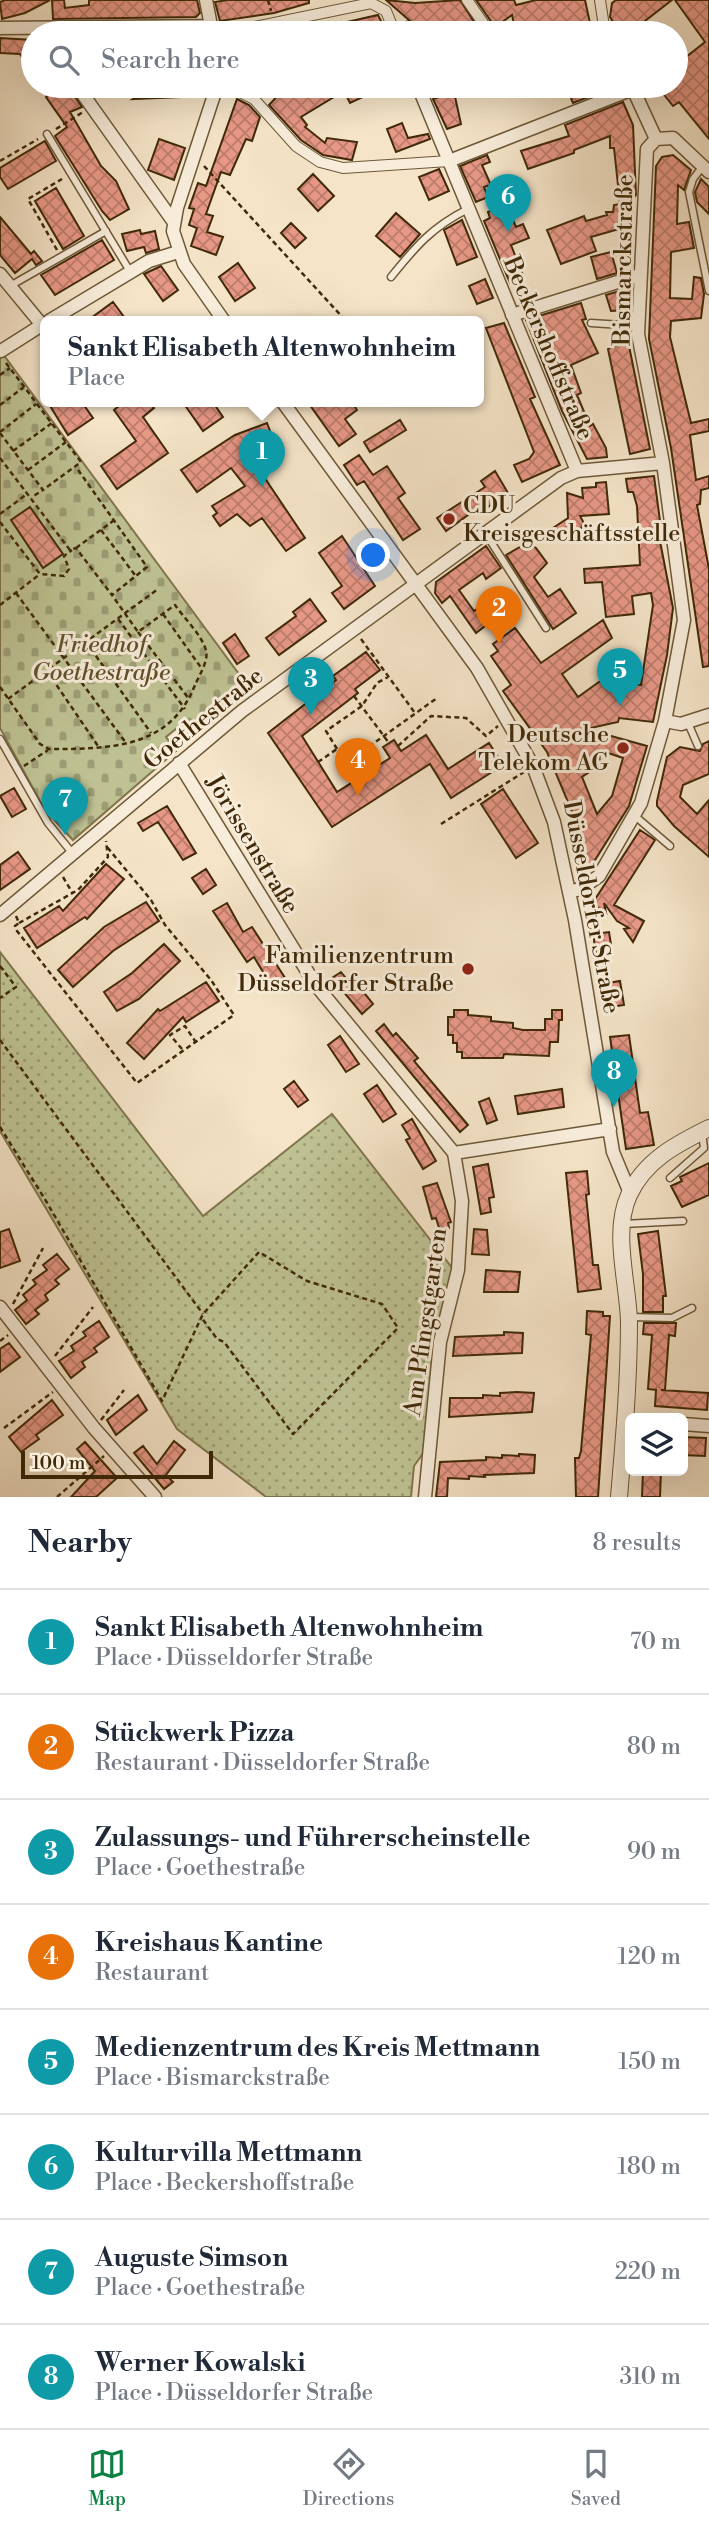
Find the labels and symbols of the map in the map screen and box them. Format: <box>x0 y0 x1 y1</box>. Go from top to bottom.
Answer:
pin: 6 <box>485 174 531 232</box>
street label: Bismarckstraße <box>607 174 640 347</box>
street label: Beckershoffstraße <box>495 251 600 445</box>
pin: 1 <box>239 429 285 487</box>
place label: CDU Kreisgeschäftsstelle <box>463 491 680 549</box>
marker: CDU Kreisgeschäftsstelle <box>441 511 457 527</box>
your location <box>356 538 390 572</box>
pin: 2 <box>476 586 522 644</box>
park label: Friedhof Goethestraße <box>32 630 170 688</box>
pin: 5 <box>597 648 643 706</box>
pin: 3 <box>288 657 334 715</box>
street label: Goethestraße <box>138 661 270 776</box>
place label: Deutsche Telekom AG <box>478 720 609 778</box>
pin: 4 <box>335 738 381 796</box>
marker: Deutsche Telekom AG <box>615 740 631 756</box>
street label: Jörissenstraße <box>198 769 305 920</box>
pin: 7 <box>42 777 88 835</box>
street label: Düsseldorfer Straße <box>556 798 626 1016</box>
place label: Familienzentrum Düsseldorfer Straße <box>237 941 454 999</box>
marker: Familienzentrum Düsseldorfer Straße <box>460 961 476 977</box>
pin: 8 <box>591 1049 637 1107</box>
street label: Am Pfingstgarten <box>398 1226 454 1419</box>
scale bar <box>21 1448 214 1480</box>

